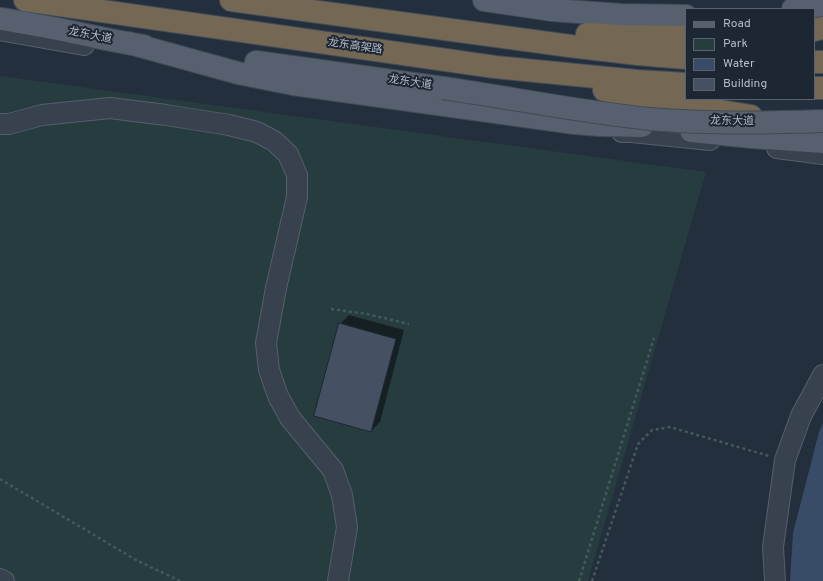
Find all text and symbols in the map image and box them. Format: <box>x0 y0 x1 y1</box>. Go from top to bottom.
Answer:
legend <box>685 8 815 100</box>
text: Road <box>723 16 751 32</box>
street label: 龙东大道 <box>67 25 113 47</box>
text: Park <box>723 36 748 52</box>
street label: 龙东高架路 <box>327 37 383 57</box>
text: Water <box>723 56 755 72</box>
street label: 龙东大道 <box>387 73 433 93</box>
text: Building <box>723 76 767 92</box>
street label: 龙东大道 <box>710 115 754 129</box>

